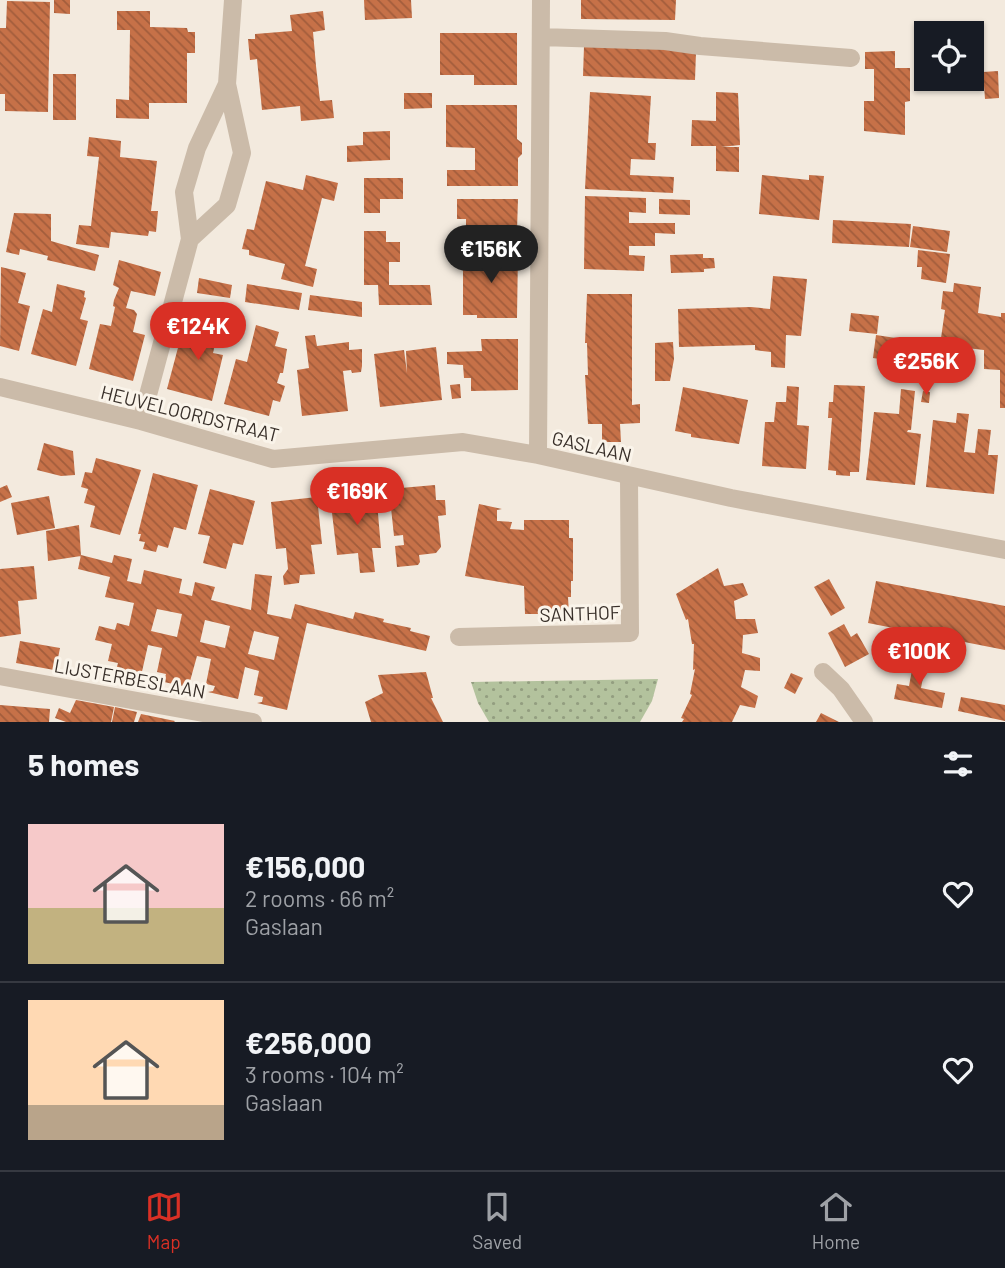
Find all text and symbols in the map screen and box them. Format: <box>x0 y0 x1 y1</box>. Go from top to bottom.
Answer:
map controls <box>914 21 984 91</box>
button: locate <box>914 21 984 91</box>
pin: €156K <box>442 226 540 285</box>
text: €156K <box>460 234 522 262</box>
pin: €124K <box>149 302 247 362</box>
text: €124K <box>166 311 230 339</box>
pin: €256K <box>877 338 975 397</box>
text: €256K <box>893 346 959 374</box>
street label: HEUVELOORDSTRAAT <box>98 380 282 446</box>
street label: GASLAAN <box>550 426 634 466</box>
pin: €169K <box>308 468 406 527</box>
text: €169K <box>326 476 388 504</box>
street label: SANTHOF <box>539 600 621 626</box>
pin: €100K <box>870 628 968 687</box>
text: €100K <box>887 636 951 664</box>
street label: LIJSTERBESLAAN <box>53 653 207 703</box>
icon: filters <box>939 745 977 783</box>
text: 5 homes <box>28 746 139 782</box>
text: €156,000 <box>245 848 365 884</box>
icon: home <box>84 852 168 936</box>
icon: heart <box>939 875 977 913</box>
text: 2 rooms · 66 m² <box>245 884 394 912</box>
text: Gaslaan <box>245 912 323 940</box>
text: €256,000 <box>245 1024 372 1060</box>
icon: home <box>84 1028 168 1112</box>
icon: heart <box>939 1051 977 1089</box>
text: 3 rooms · 104 m² <box>245 1060 404 1088</box>
text: Gaslaan <box>245 1088 323 1116</box>
tab: Map <box>145 1188 183 1253</box>
tab: Saved <box>472 1188 522 1253</box>
tab: Home <box>812 1188 860 1253</box>

